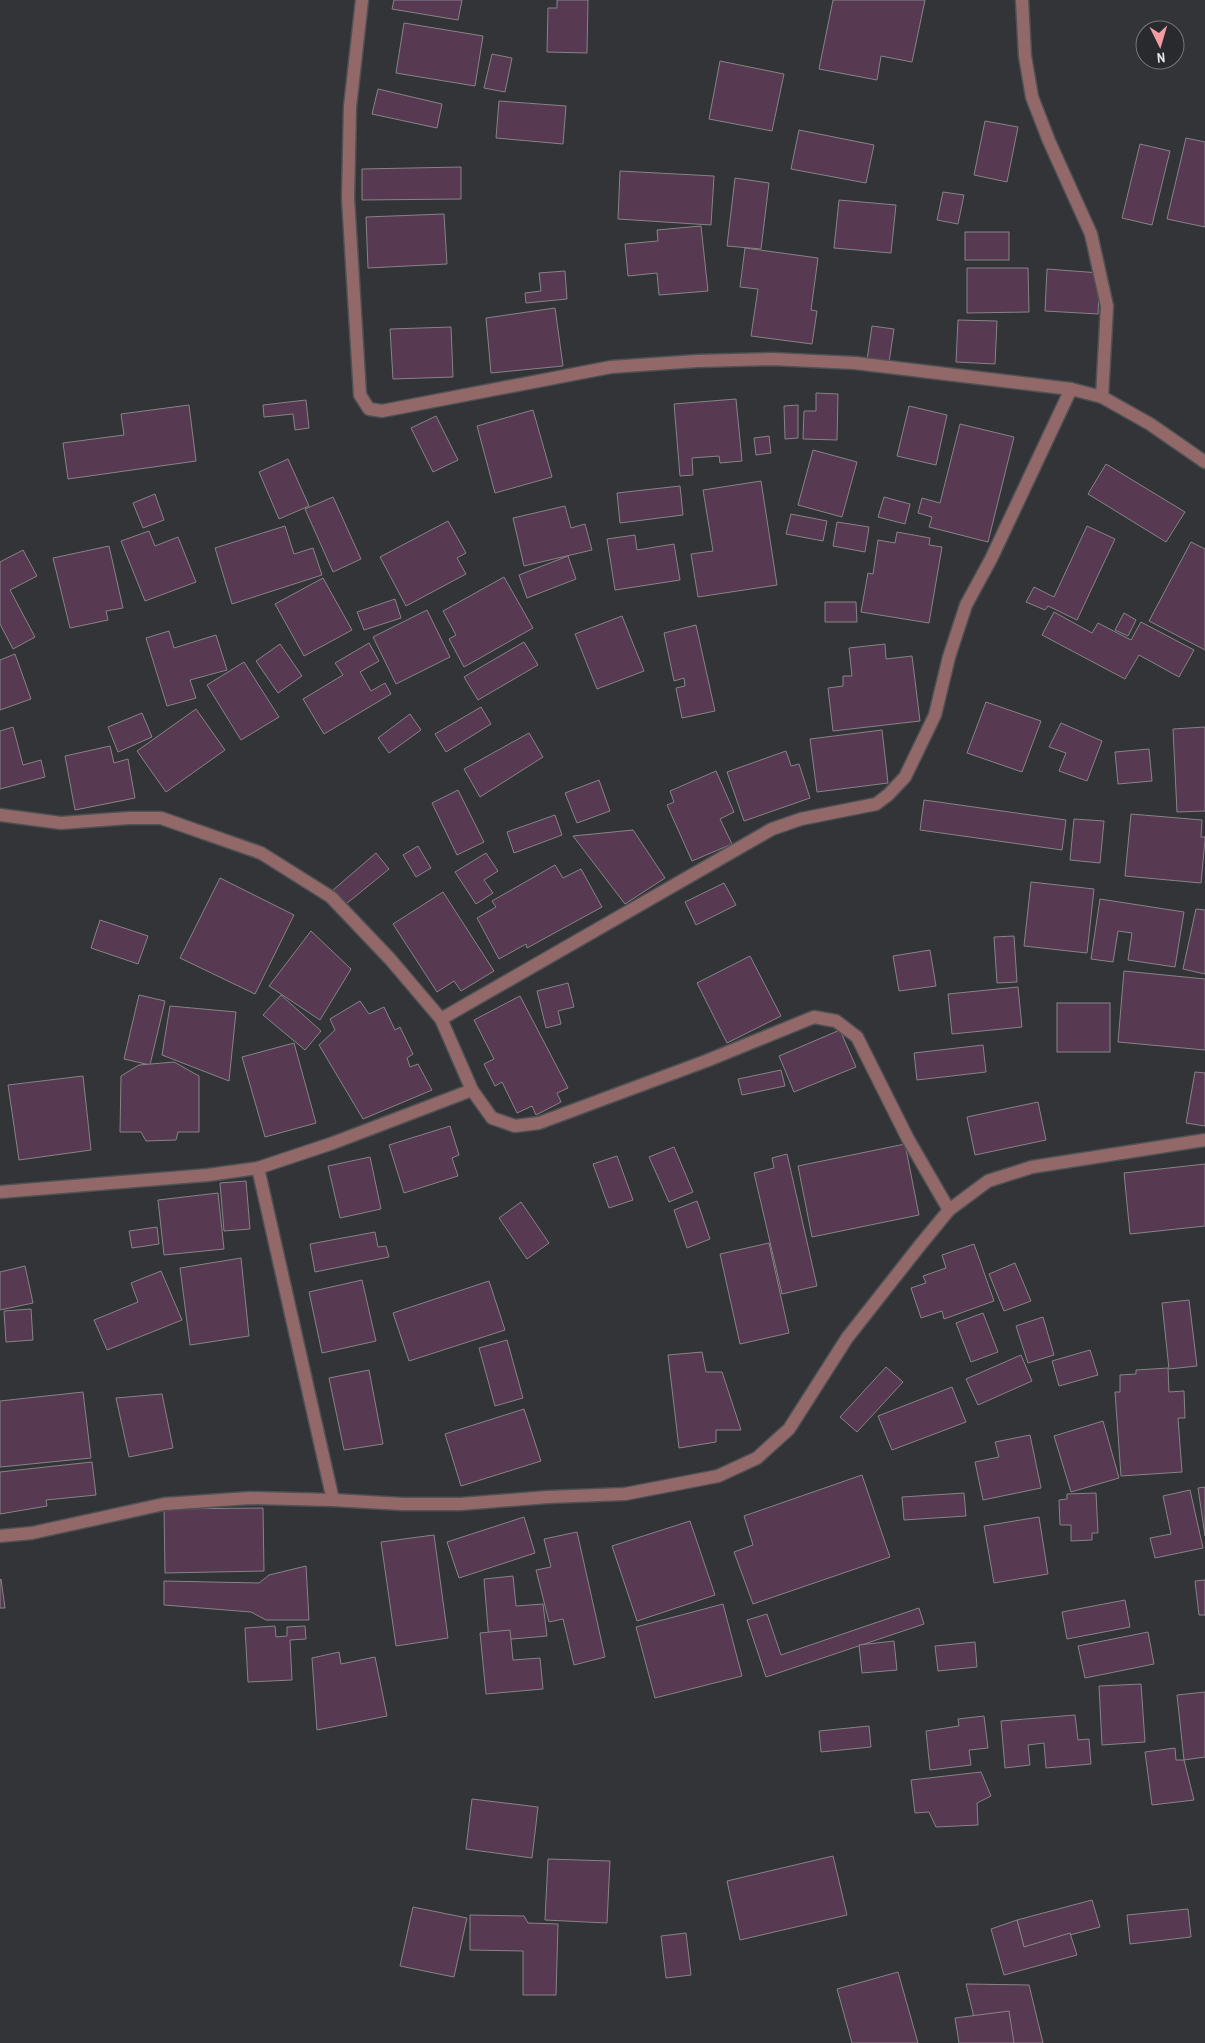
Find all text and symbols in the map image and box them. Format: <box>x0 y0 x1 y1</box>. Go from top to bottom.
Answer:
north arrow <box>1135 20 1185 70</box>
text: N <box>1156 49 1166 67</box>

